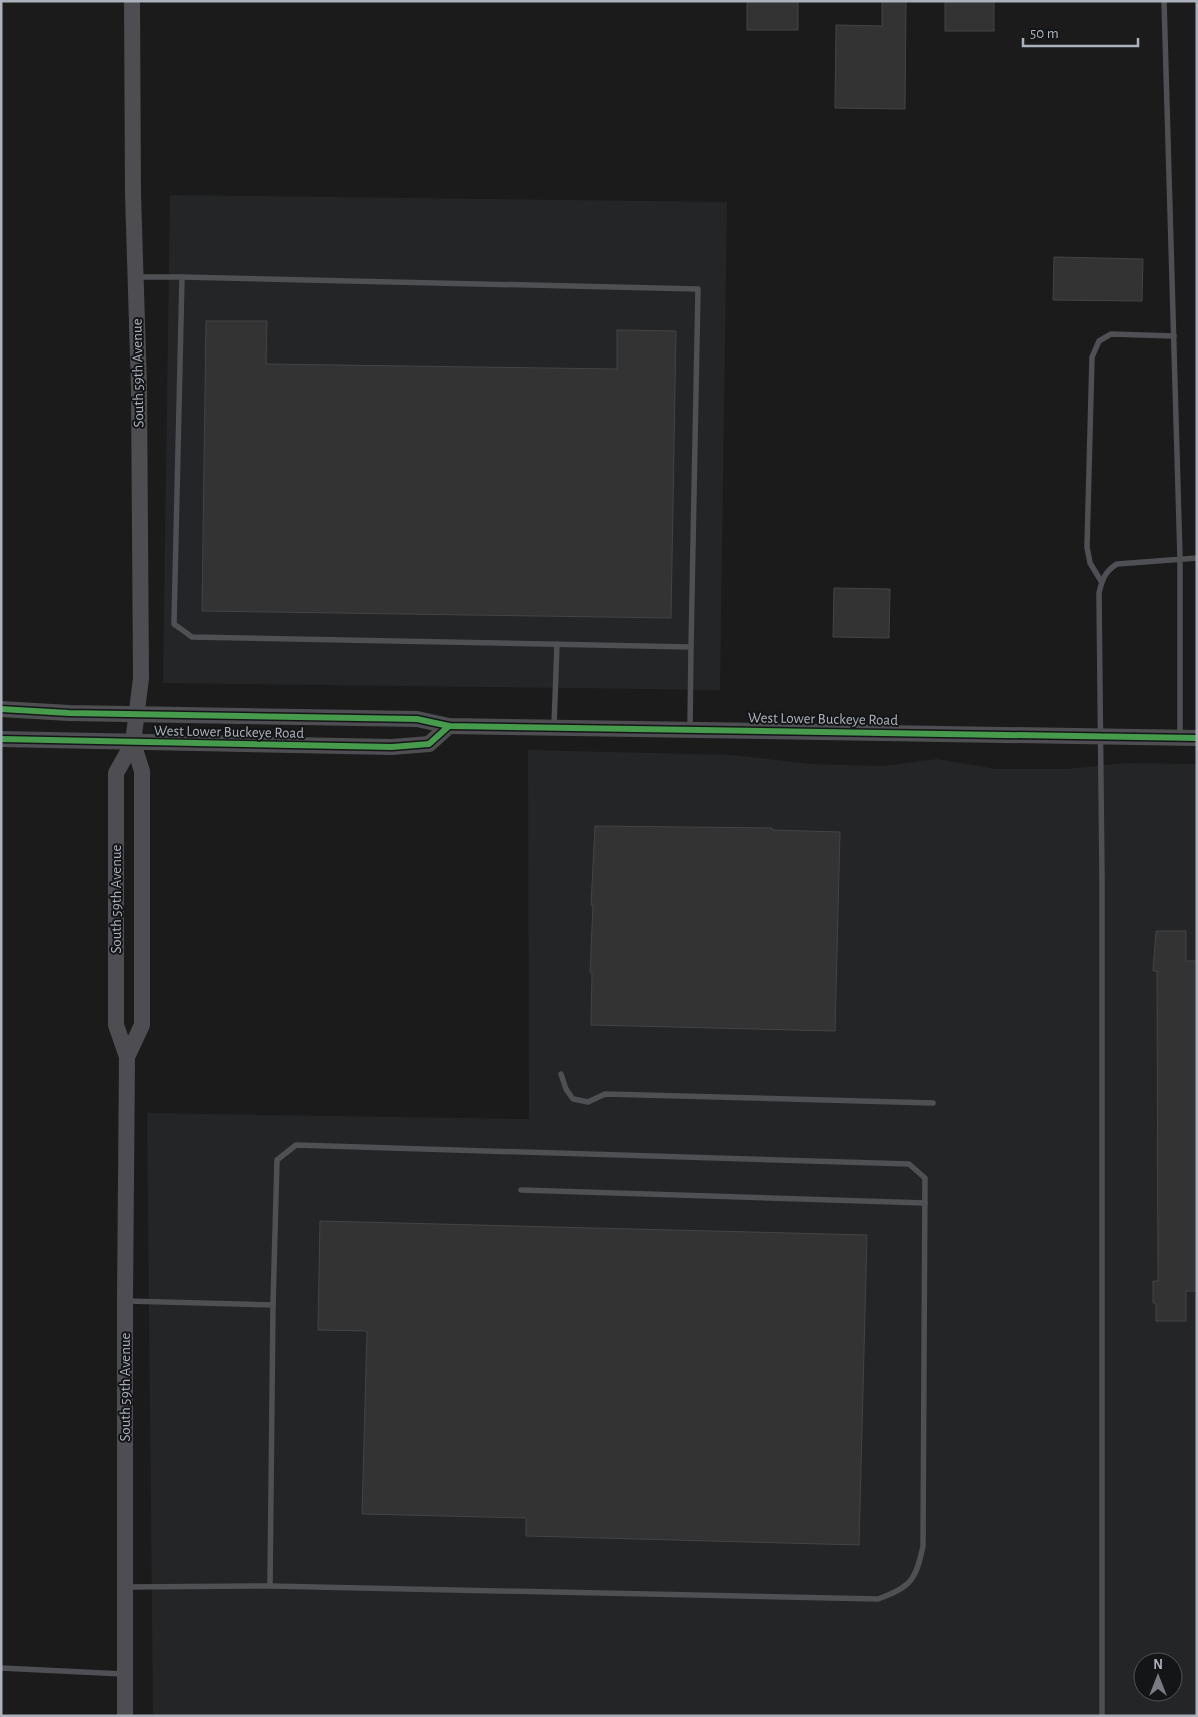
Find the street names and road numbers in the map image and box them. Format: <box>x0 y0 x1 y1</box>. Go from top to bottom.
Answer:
street label: South 59th Avenue <box>130 318 146 428</box>
street label: West Lower Buckeye Road <box>748 710 898 728</box>
street label: West Lower Buckeye Road <box>154 723 304 741</box>
street label: South 59th Avenue <box>109 844 124 953</box>
street label: South 59th Avenue <box>118 1332 133 1441</box>

